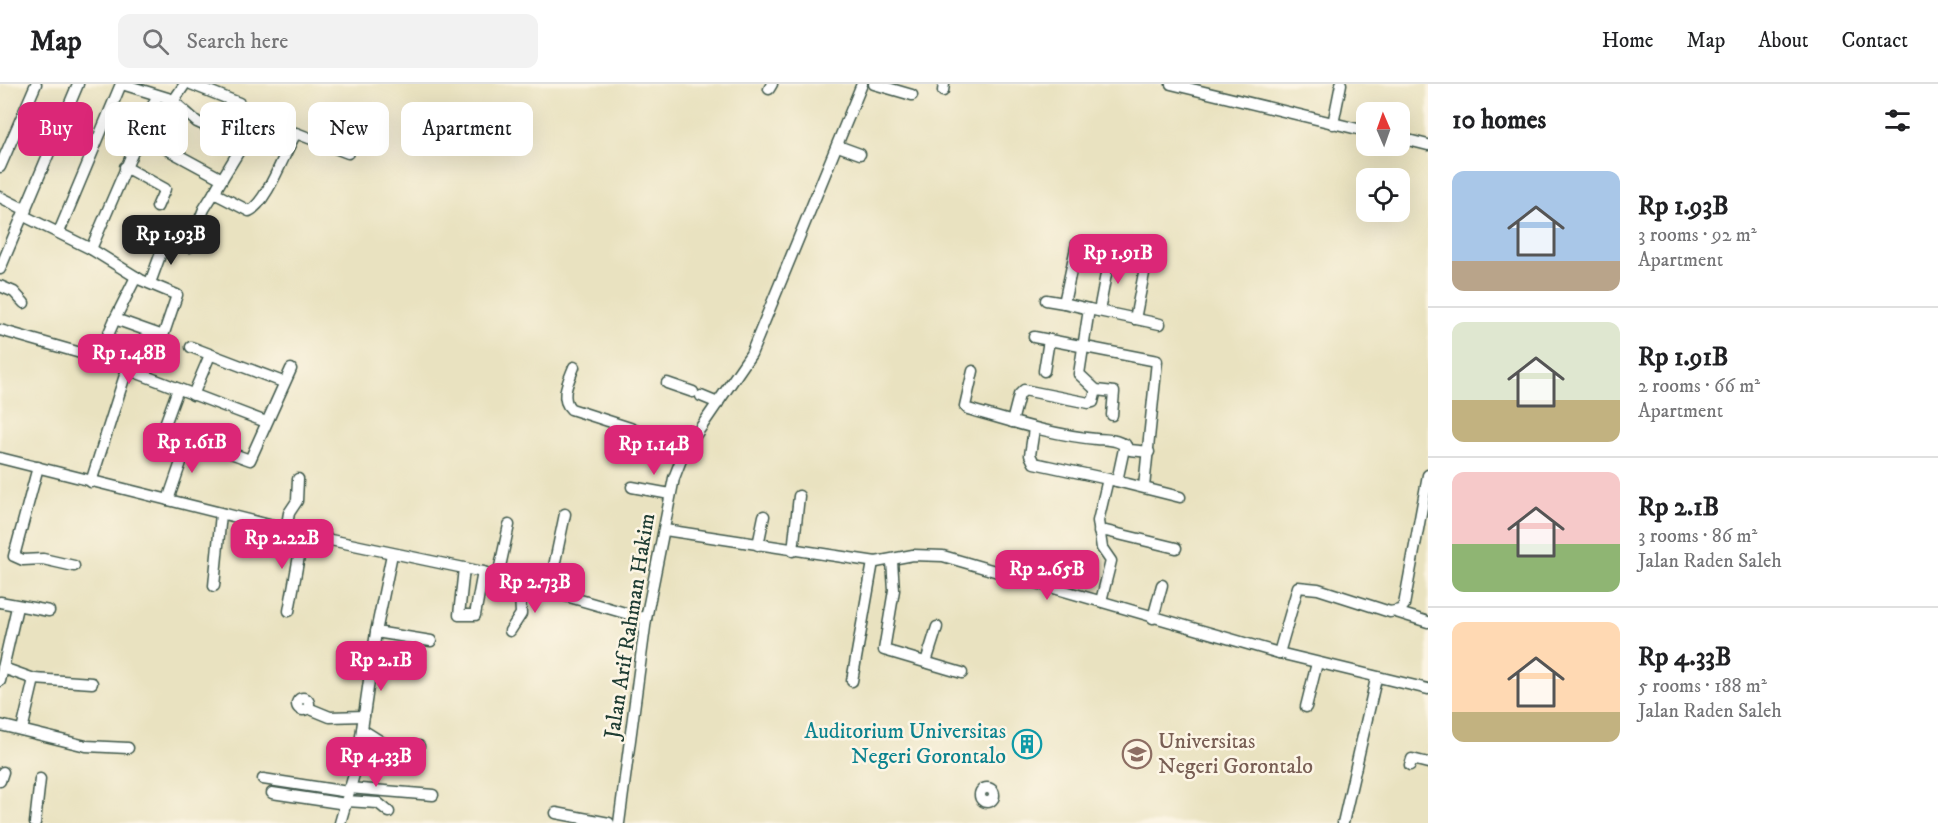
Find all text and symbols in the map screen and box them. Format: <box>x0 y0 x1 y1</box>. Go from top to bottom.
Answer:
search box <box>118 14 538 68</box>
text: Map <box>30 24 82 59</box>
icon: search <box>139 25 172 58</box>
text: Search here <box>187 28 288 55</box>
text: Home <box>1602 28 1654 54</box>
text: Map <box>1687 28 1725 54</box>
text: About <box>1758 28 1809 54</box>
text: Contact <box>1842 28 1908 54</box>
chip: Buy <box>18 102 93 156</box>
chip: Rent <box>105 102 188 156</box>
chip: Filters <box>200 102 296 156</box>
chip: New <box>308 102 389 156</box>
chip: Apartment <box>401 102 533 156</box>
north arrow <box>1356 102 1410 156</box>
map controls <box>1356 102 1410 222</box>
text: 10 homes <box>1452 104 1546 137</box>
icon: filters <box>1881 104 1914 137</box>
button: locate <box>1356 168 1410 222</box>
text: Rp 1.93B <box>1638 190 1729 223</box>
icon: home <box>1500 195 1572 267</box>
pin: Rp 1.93B <box>109 215 233 266</box>
text: Rp 1.93B <box>136 222 206 247</box>
text: 3 rooms · 92 m² <box>1638 223 1757 248</box>
pin: Rp 1.91B <box>1056 234 1180 285</box>
text: Rp 1.91B <box>1083 241 1153 266</box>
text: Apartment <box>1638 248 1723 273</box>
pin: Rp 1.48B <box>67 334 191 385</box>
text: Rp 1.48B <box>92 341 166 366</box>
text: Rp 1.91B <box>1638 341 1728 374</box>
icon: home <box>1500 346 1572 418</box>
text: 2 rooms · 66 m² <box>1638 374 1760 399</box>
text: Apartment <box>1638 399 1723 424</box>
pin: Rp 1.61B <box>130 423 254 474</box>
pin: Rp 1.14B <box>592 425 716 476</box>
text: Rp 1.61B <box>157 430 227 455</box>
text: Rp 1.14B <box>618 432 690 457</box>
text: Rp 2.1B <box>1638 491 1719 524</box>
icon: home <box>1500 496 1572 568</box>
street label: Jalan Arif Rahman Hakim <box>599 511 661 743</box>
pin: Rp 2.22B <box>220 519 344 570</box>
text: 3 rooms · 86 m² <box>1638 524 1757 549</box>
text: Rp 2.22B <box>245 526 319 551</box>
text: Jalan Raden Saleh <box>1638 549 1782 574</box>
pin: Rp 2.65B <box>985 550 1109 601</box>
text: Rp 2.65B <box>1009 557 1085 582</box>
pin: Rp 2.73B <box>473 563 597 614</box>
text: Rp 2.73B <box>499 570 571 595</box>
pin: Rp 2.1B <box>326 641 436 692</box>
text: Rp 4.33B <box>1638 641 1732 674</box>
icon: home <box>1500 646 1572 718</box>
text: Rp 2.1B <box>350 648 412 673</box>
text: 5 rooms · 188 m² <box>1638 674 1767 699</box>
text: Jalan Raden Saleh <box>1638 699 1782 724</box>
place label: Auditorium Universitas Negeri Gorontalo <box>804 718 1006 770</box>
building icon: Auditorium Universitas Negeri Gorontalo <box>1011 728 1043 760</box>
place label: Universitas Negeri Gorontalo <box>1158 728 1313 780</box>
pin: Rp 4.33B <box>314 737 438 788</box>
school or university icon: Universitas Negeri Gorontalo <box>1121 738 1153 770</box>
text: Rp 4.33B <box>340 744 412 769</box>

